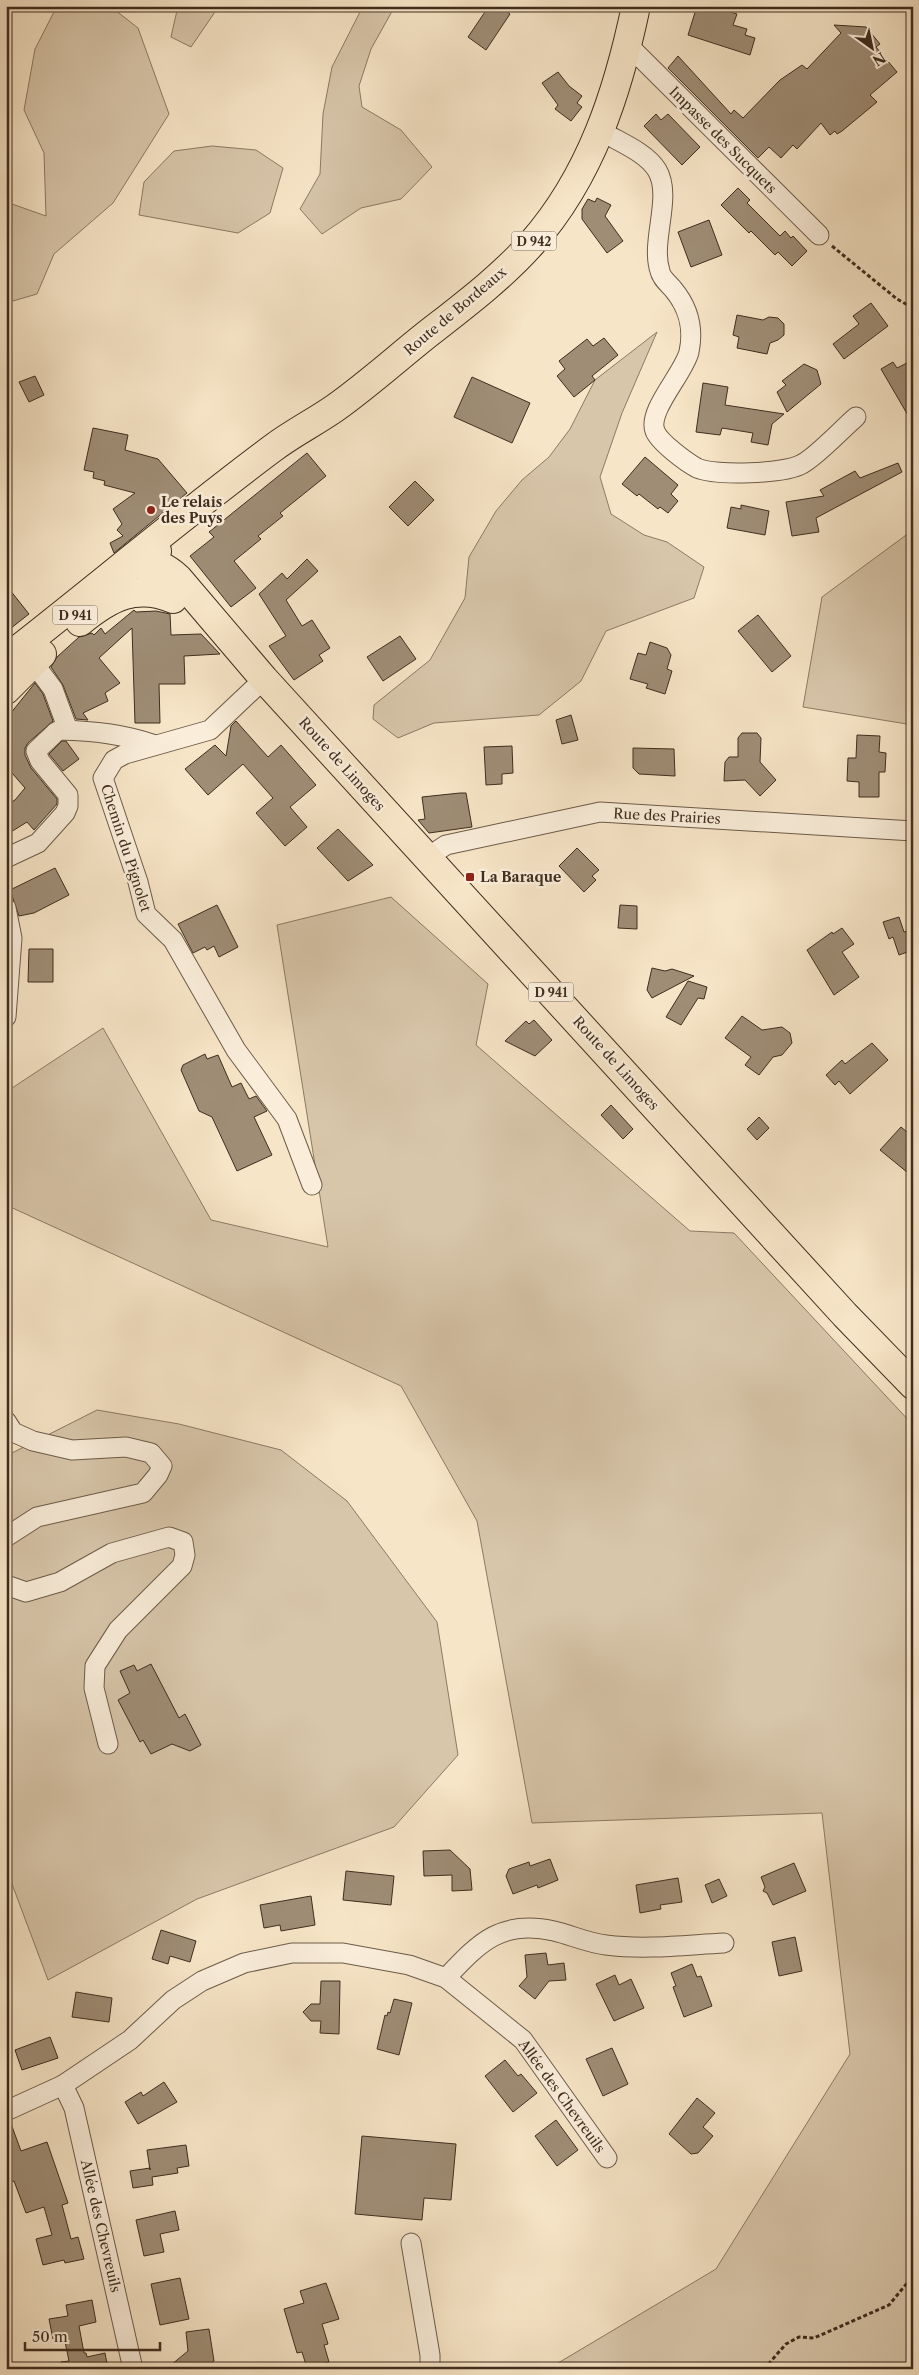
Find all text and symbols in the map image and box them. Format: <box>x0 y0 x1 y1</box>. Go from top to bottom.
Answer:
north arrow <box>846 22 896 72</box>
text: N <box>869 48 889 70</box>
street label: Impasse des Sucquets <box>666 83 780 197</box>
road number: D 942 <box>512 232 556 250</box>
street label: Route de Bordeaux <box>400 262 511 359</box>
place label: Le relais des Puys <box>161 493 222 527</box>
marker: Le relais des Puys <box>145 504 157 516</box>
road number: D 941 <box>52 606 98 624</box>
street label: Route de Limoges <box>295 713 389 815</box>
street label: Chemin du Pignolet <box>97 782 155 914</box>
street label: Rue des Prairies <box>613 804 721 828</box>
place label: La Baraque <box>480 868 561 886</box>
marker: La Baraque <box>464 871 476 883</box>
road number: D 941 <box>528 982 574 1002</box>
street label: Route de Limoges <box>569 1012 663 1114</box>
street label: Allée des Chevreuils <box>514 2035 609 2156</box>
street label: Allée des Chevreuils <box>77 2157 125 2294</box>
scale bar <box>25 2320 160 2352</box>
text: 50 m <box>32 2327 68 2346</box>

